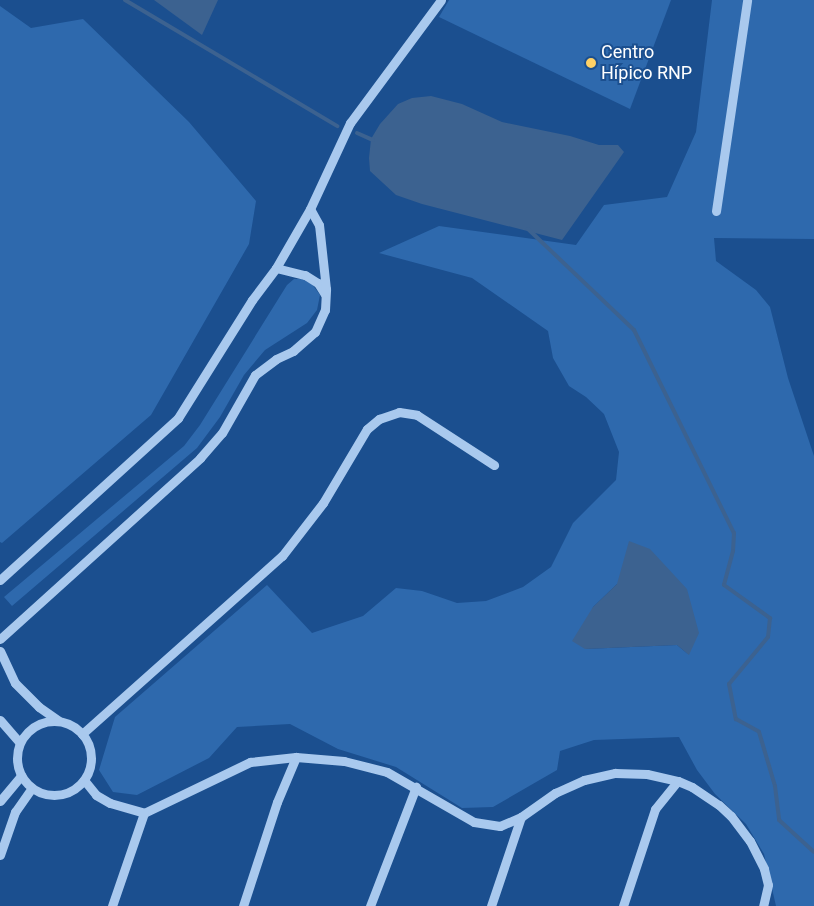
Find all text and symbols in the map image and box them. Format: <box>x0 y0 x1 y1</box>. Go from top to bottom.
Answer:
place label: Centro Hípico RNP <box>601 42 692 84</box>
marker: Centro Hípico RNP <box>585 57 597 69</box>

